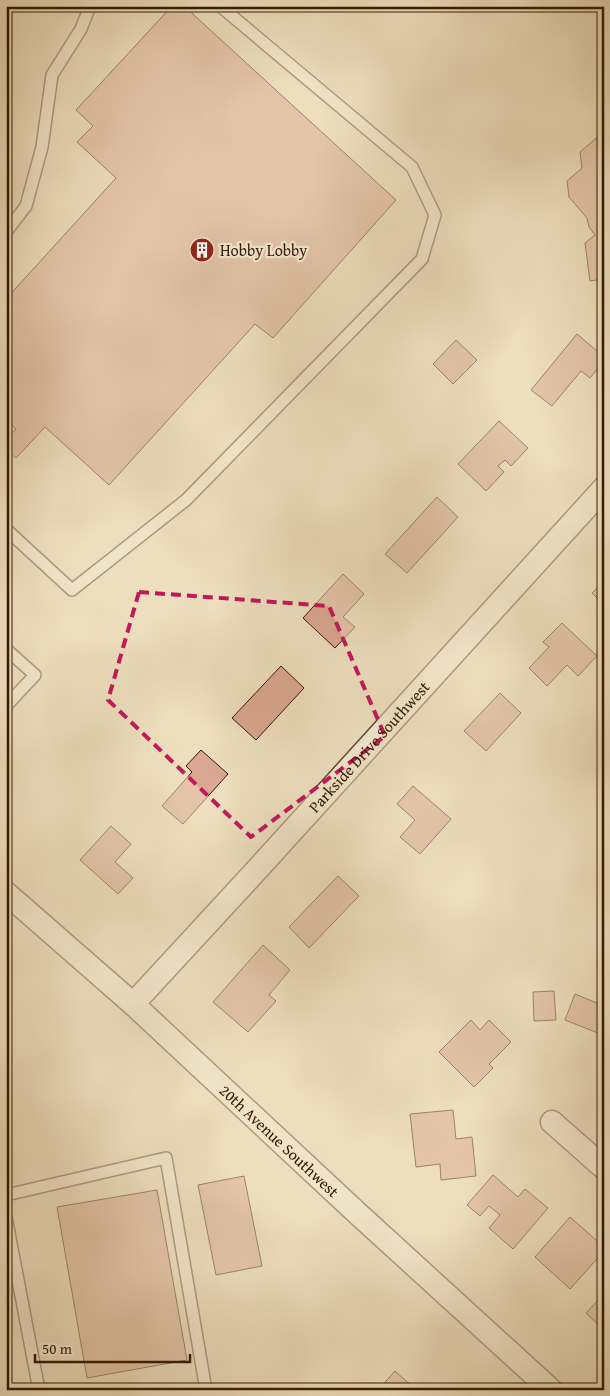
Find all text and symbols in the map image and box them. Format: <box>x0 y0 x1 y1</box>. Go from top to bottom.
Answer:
building icon: Hobby Lobby <box>189 237 215 263</box>
place label: Hobby Lobby <box>220 238 307 262</box>
street label: Parkside Drive Southwest <box>302 675 435 818</box>
street label: 20th Avenue Southwest <box>214 1079 345 1203</box>
scale bar <box>35 1331 190 1363</box>
text: 50 m <box>42 1338 73 1359</box>

